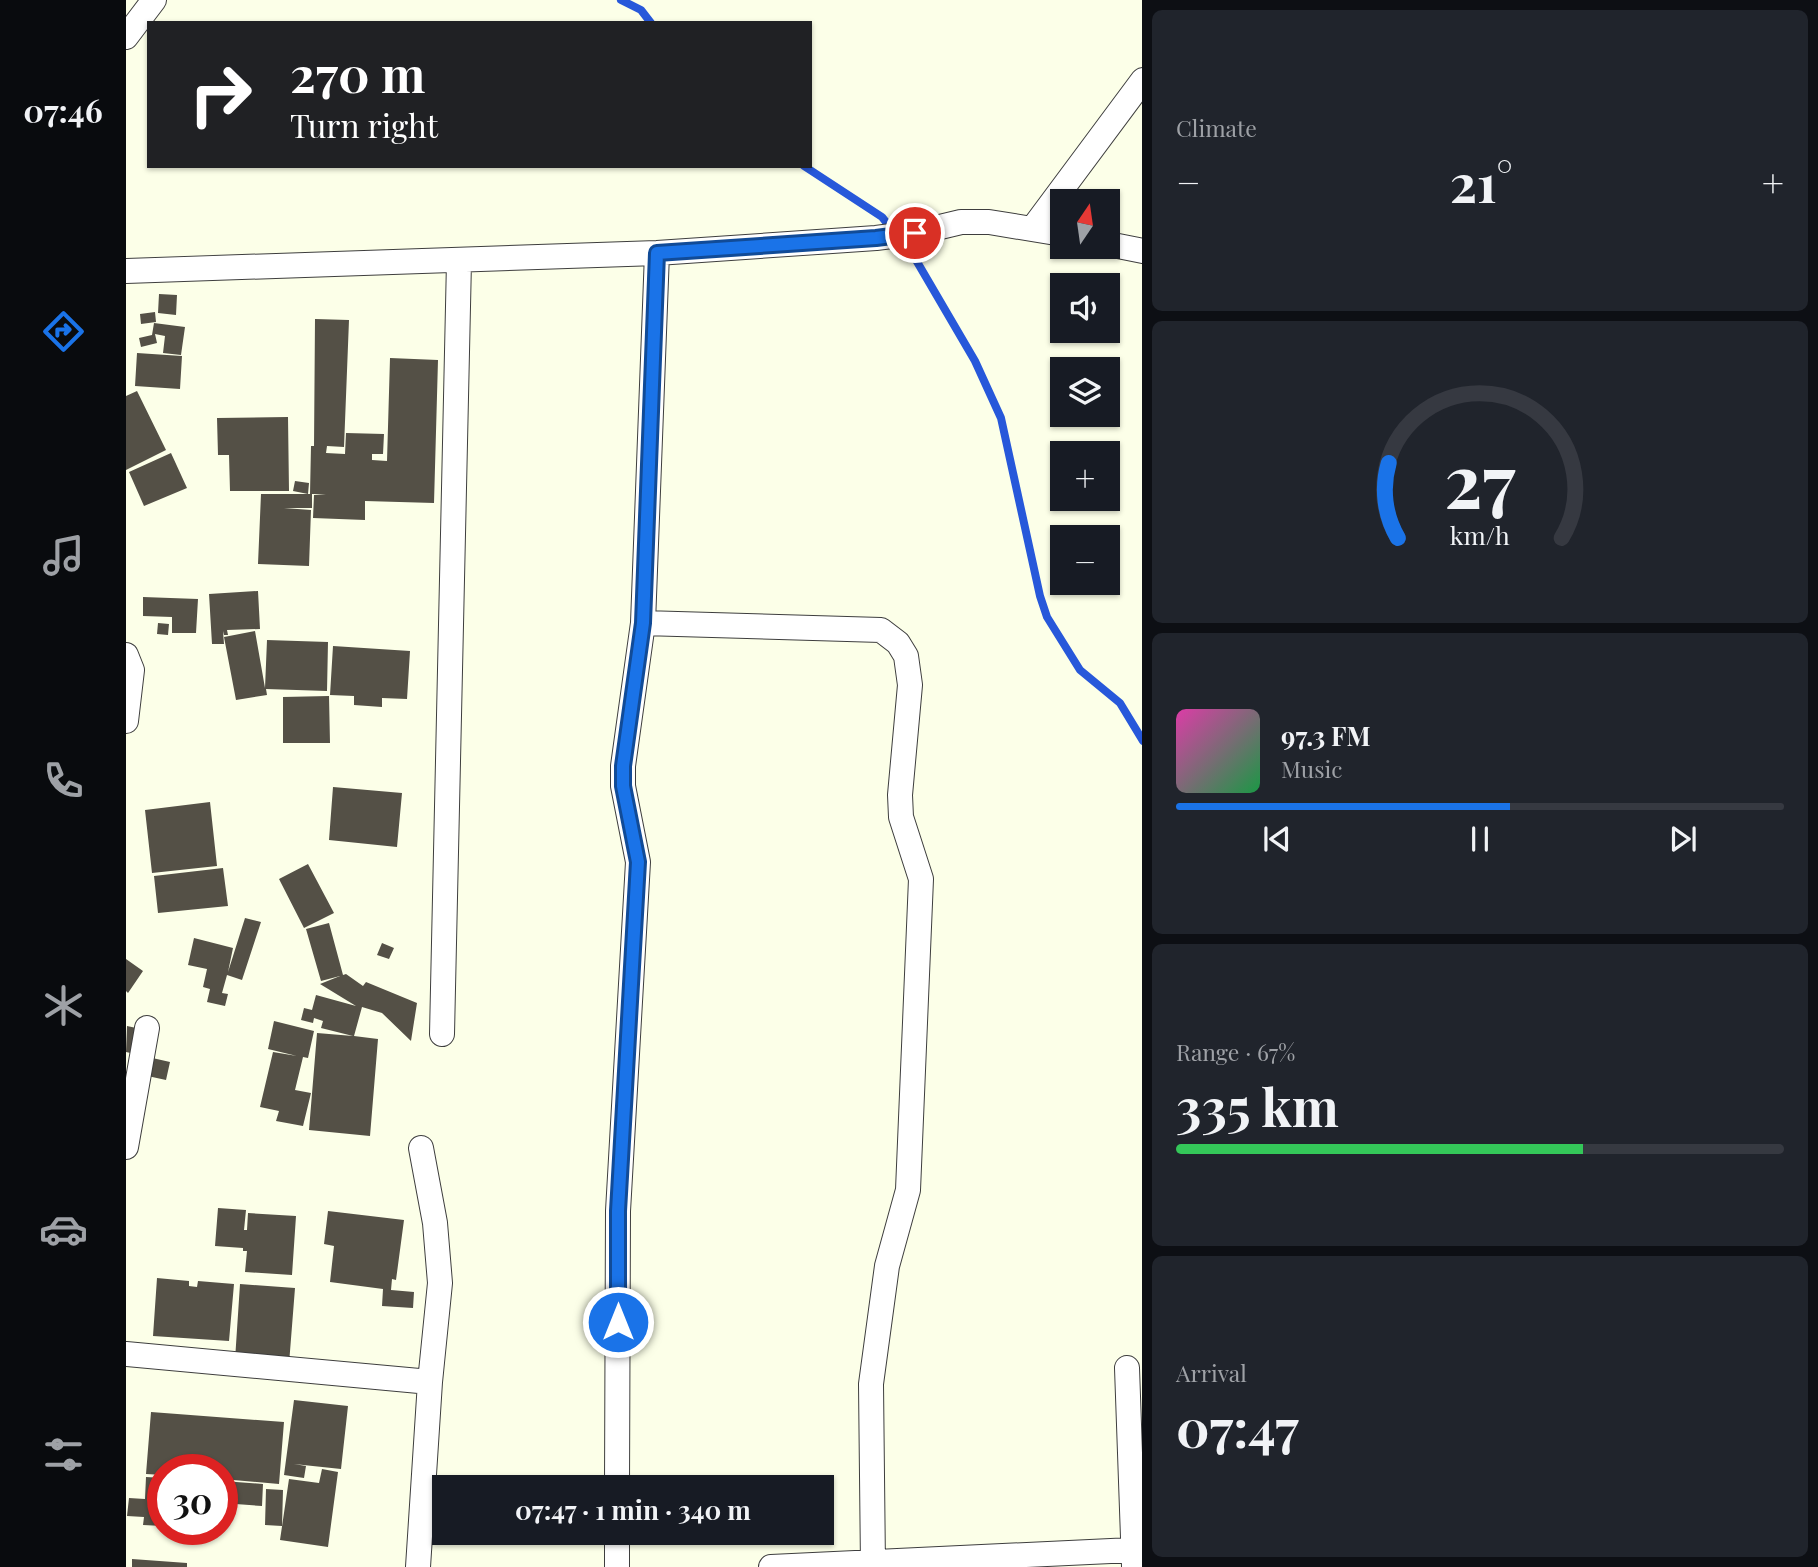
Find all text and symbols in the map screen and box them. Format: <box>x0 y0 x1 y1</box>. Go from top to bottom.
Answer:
text: 270 m <box>290 40 425 105</box>
icon: right <box>175 49 266 140</box>
text: 07:46 <box>23 88 103 131</box>
text: Turn right <box>290 103 438 146</box>
text: Climate <box>1176 112 1257 143</box>
text: 21° <box>1450 147 1513 216</box>
text: − <box>1176 156 1201 207</box>
text: + <box>1762 156 1784 207</box>
north arrow <box>1050 189 1120 259</box>
map controls <box>1050 189 1120 595</box>
pin <box>885 203 945 263</box>
icon: arrive <box>896 214 934 252</box>
button: sound <box>1050 273 1120 343</box>
icon: directions <box>39 307 88 356</box>
button: layers <box>1050 357 1120 427</box>
text: 27 <box>1444 430 1516 527</box>
button: + <box>1050 441 1120 511</box>
text: km/h <box>1450 518 1510 551</box>
button: − <box>1050 525 1120 595</box>
icon: music <box>39 531 88 580</box>
text: 97.3 FM <box>1281 718 1371 753</box>
text: Music <box>1281 753 1342 784</box>
icon: phone <box>39 756 88 805</box>
icon: previous <box>1258 820 1296 858</box>
icon: pause <box>1461 820 1499 858</box>
icon: next <box>1664 820 1702 858</box>
icon: climate <box>39 981 88 1030</box>
text: Range · 67% <box>1176 1036 1295 1067</box>
text: 335 km <box>1176 1071 1339 1140</box>
icon: car <box>39 1205 88 1254</box>
position arrow <box>581 1285 655 1359</box>
text: Arrival <box>1176 1357 1247 1388</box>
text: 07:47 <box>1176 1392 1299 1461</box>
icon: filters <box>39 1430 88 1479</box>
speed limit sign: 30 <box>147 1454 238 1545</box>
text: 07:47 · 1 min · 340 m <box>515 1492 751 1527</box>

